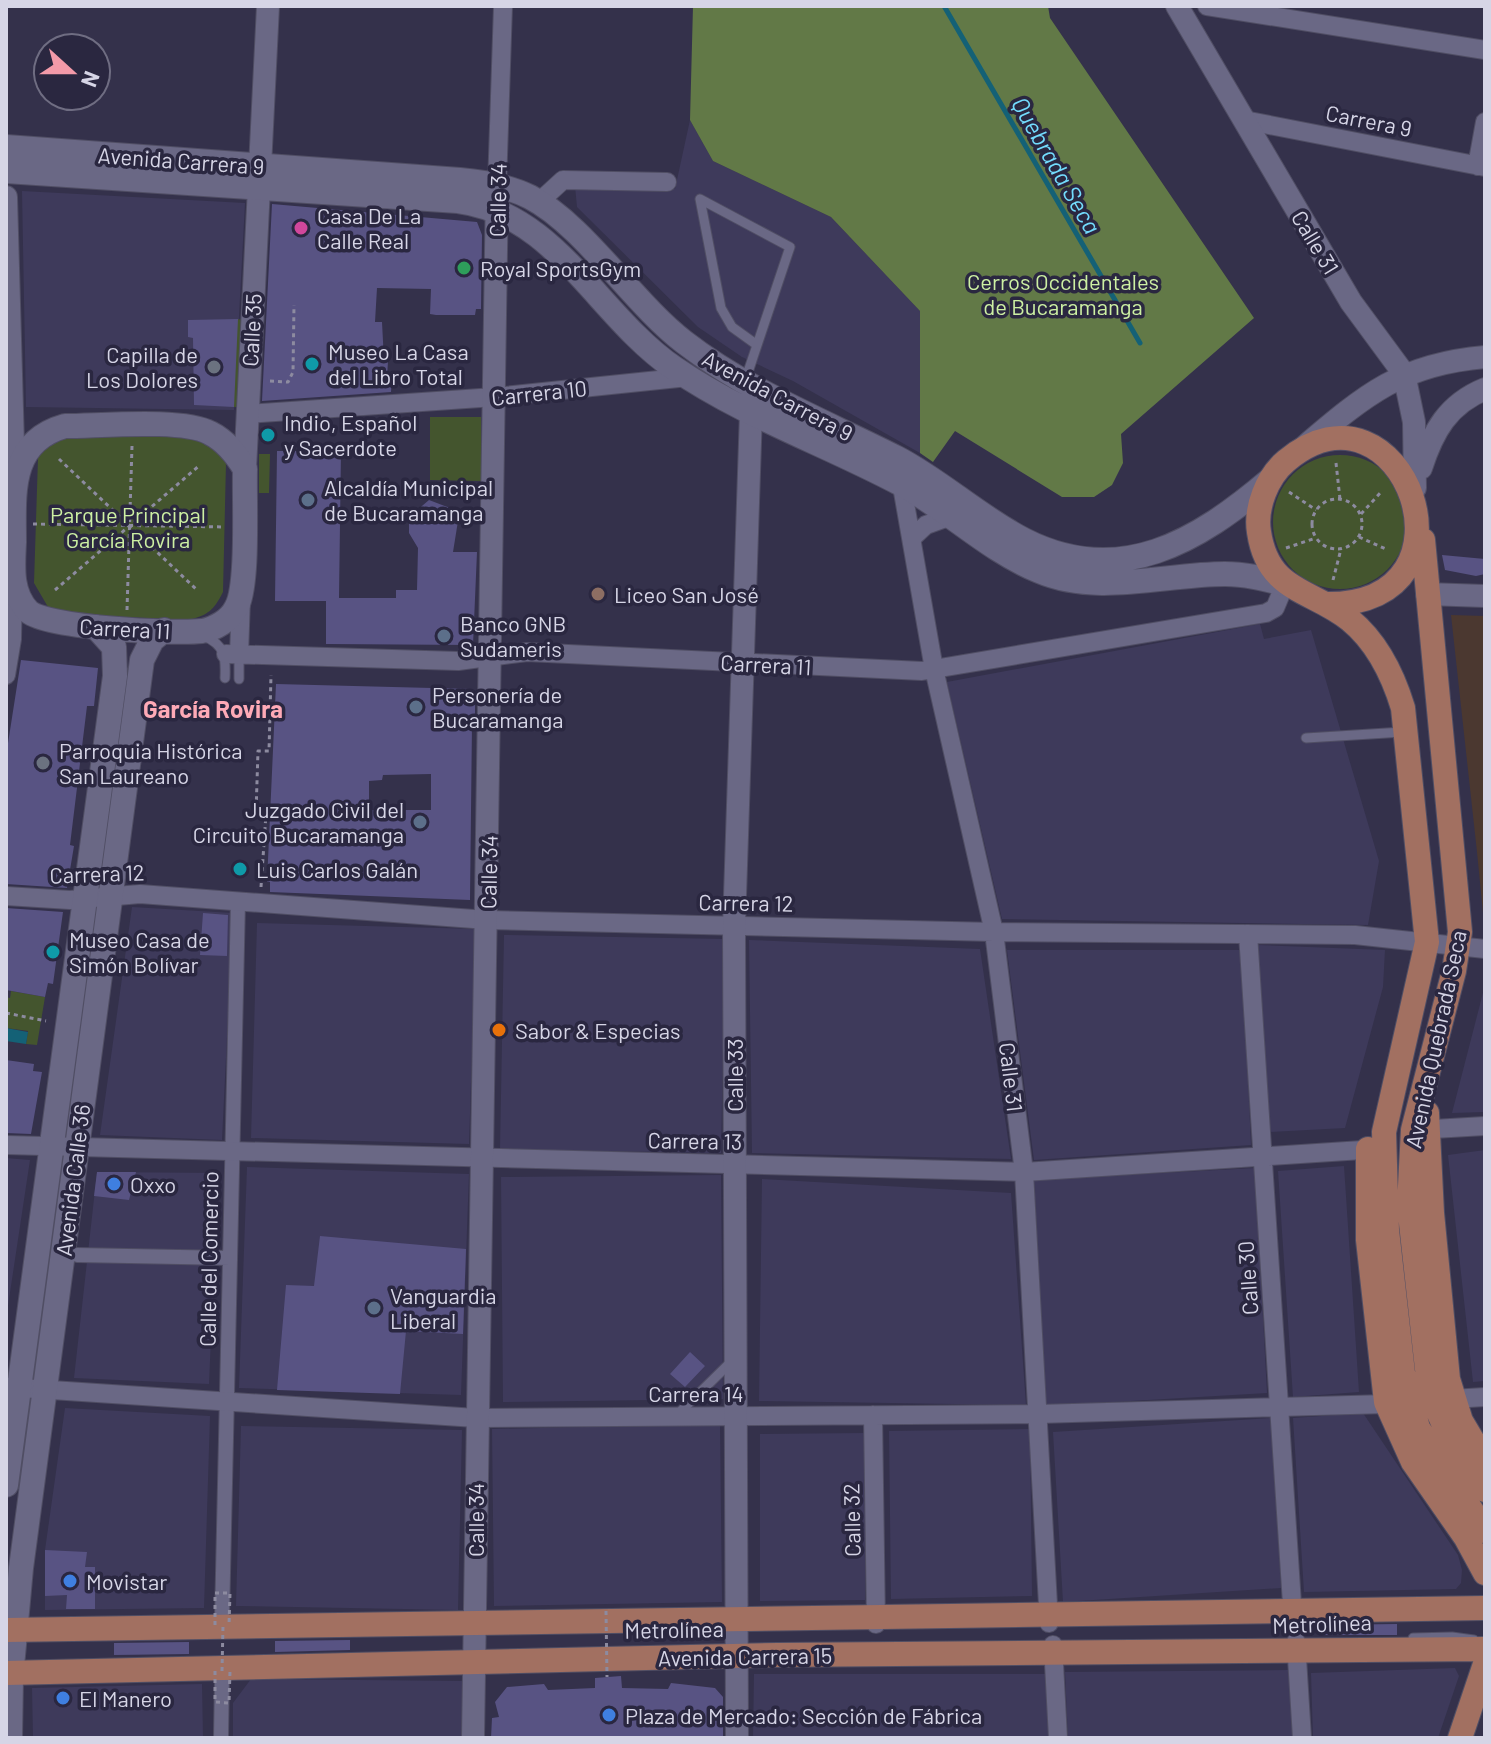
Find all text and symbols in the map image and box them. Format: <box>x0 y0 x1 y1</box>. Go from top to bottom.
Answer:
north arrow <box>32 32 112 112</box>
text: N <box>77 68 106 91</box>
water label: Quebrada Seca <box>1006 92 1108 238</box>
street label: Carrera 9 <box>1324 99 1414 141</box>
street label: Avenida Carrera 9 <box>97 141 265 179</box>
street label: Calle 34 <box>483 163 511 237</box>
place label: Casa De La Calle Real <box>317 202 421 253</box>
street label: Calle 31 <box>1287 205 1345 279</box>
marker: Casa De La Calle Real <box>292 219 310 237</box>
place label: Royal SportsGym <box>480 255 641 281</box>
marker: Royal SportsGym <box>455 259 473 277</box>
park label: Cerros Occidentales de Bucaramanga <box>967 268 1159 319</box>
street label: Calle 35 <box>236 293 266 367</box>
place label: Museo La Casa del Libro Total <box>328 338 469 389</box>
place label: Capilla de Los Dolores <box>86 341 198 392</box>
street label: Avenida Carrera 9 <box>698 344 858 446</box>
marker: Museo La Casa del Libro Total <box>303 355 321 373</box>
marker: Capilla de Los Dolores <box>205 358 223 376</box>
street label: Carrera 10 <box>490 374 588 410</box>
place label: Indio, Español y Sacerdote <box>284 409 417 460</box>
marker: Indio, Español y Sacerdote <box>259 426 277 444</box>
place label: Alcaldía Municipal de Bucaramanga <box>324 474 493 525</box>
marker: Alcaldía Municipal de Bucaramanga <box>299 491 317 509</box>
park label: Parque Principal García Rovira <box>50 501 206 552</box>
place label: Liceo San José <box>614 581 759 607</box>
marker: Liceo San José <box>589 585 607 603</box>
place label: Banco GNB Sudameris <box>460 610 566 661</box>
street label: Carrera 11 <box>79 613 171 643</box>
marker: Banco GNB Sudameris <box>435 627 453 645</box>
street label: Carrera 11 <box>720 649 812 679</box>
place label: Personería de Bucaramanga <box>432 681 563 732</box>
district label: García Rovira <box>143 694 283 723</box>
marker: Personería de Bucaramanga <box>407 698 425 716</box>
place label: Parroquia Histórica San Laureano <box>59 737 243 788</box>
marker: Parroquia Histórica San Laureano <box>34 754 52 772</box>
place label: Juzgado Civil del Circuito Bucaramanga <box>193 796 404 847</box>
marker: Juzgado Civil del Circuito Bucaramanga <box>411 813 429 831</box>
street label: Calle 34 <box>474 835 502 909</box>
place label: Luis Carlos Galán <box>256 856 418 882</box>
street label: Carrera 12 <box>49 858 145 888</box>
marker: Luis Carlos Galán <box>231 860 249 878</box>
street label: Carrera 12 <box>698 888 794 916</box>
place label: Museo Casa de Simón Bolívar <box>69 926 210 977</box>
street label: Avenida Quebrada Seca <box>1399 928 1471 1150</box>
marker: Museo Casa de Simón Bolívar <box>44 943 62 961</box>
place label: Sabor & Especias <box>515 1017 681 1043</box>
marker: Sabor & Especias <box>490 1021 508 1039</box>
street label: Calle 33 <box>721 1038 747 1112</box>
street label: Calle 31 <box>995 1041 1029 1113</box>
street label: Avenida Calle 36 <box>50 1102 94 1258</box>
street label: Carrera 13 <box>647 1126 743 1154</box>
place label: Oxxo <box>130 1171 176 1197</box>
street label: Calle del Comercio <box>193 1171 223 1347</box>
marker: Oxxo <box>105 1175 123 1193</box>
street label: Calle 30 <box>1231 1240 1263 1316</box>
place label: Vanguardia Liberal <box>390 1282 497 1333</box>
marker: Vanguardia Liberal <box>365 1299 383 1317</box>
street label: Carrera 14 <box>648 1380 744 1406</box>
street label: Calle 34 <box>462 1483 488 1557</box>
street label: Calle 32 <box>837 1483 865 1557</box>
place label: Movistar <box>86 1568 167 1594</box>
marker: Movistar <box>61 1572 79 1590</box>
street label: Metrolínea <box>1272 1608 1372 1638</box>
street label: Metrolínea <box>624 1615 724 1643</box>
street label: Avenida Carrera 15 <box>658 1641 832 1671</box>
place label: El Manero <box>79 1685 172 1711</box>
marker: El Manero <box>54 1689 72 1707</box>
place label: Plaza de Mercado: Sección de Fábrica <box>625 1702 982 1728</box>
marker: Plaza de Mercado: Sección de Fábrica <box>600 1706 618 1724</box>

